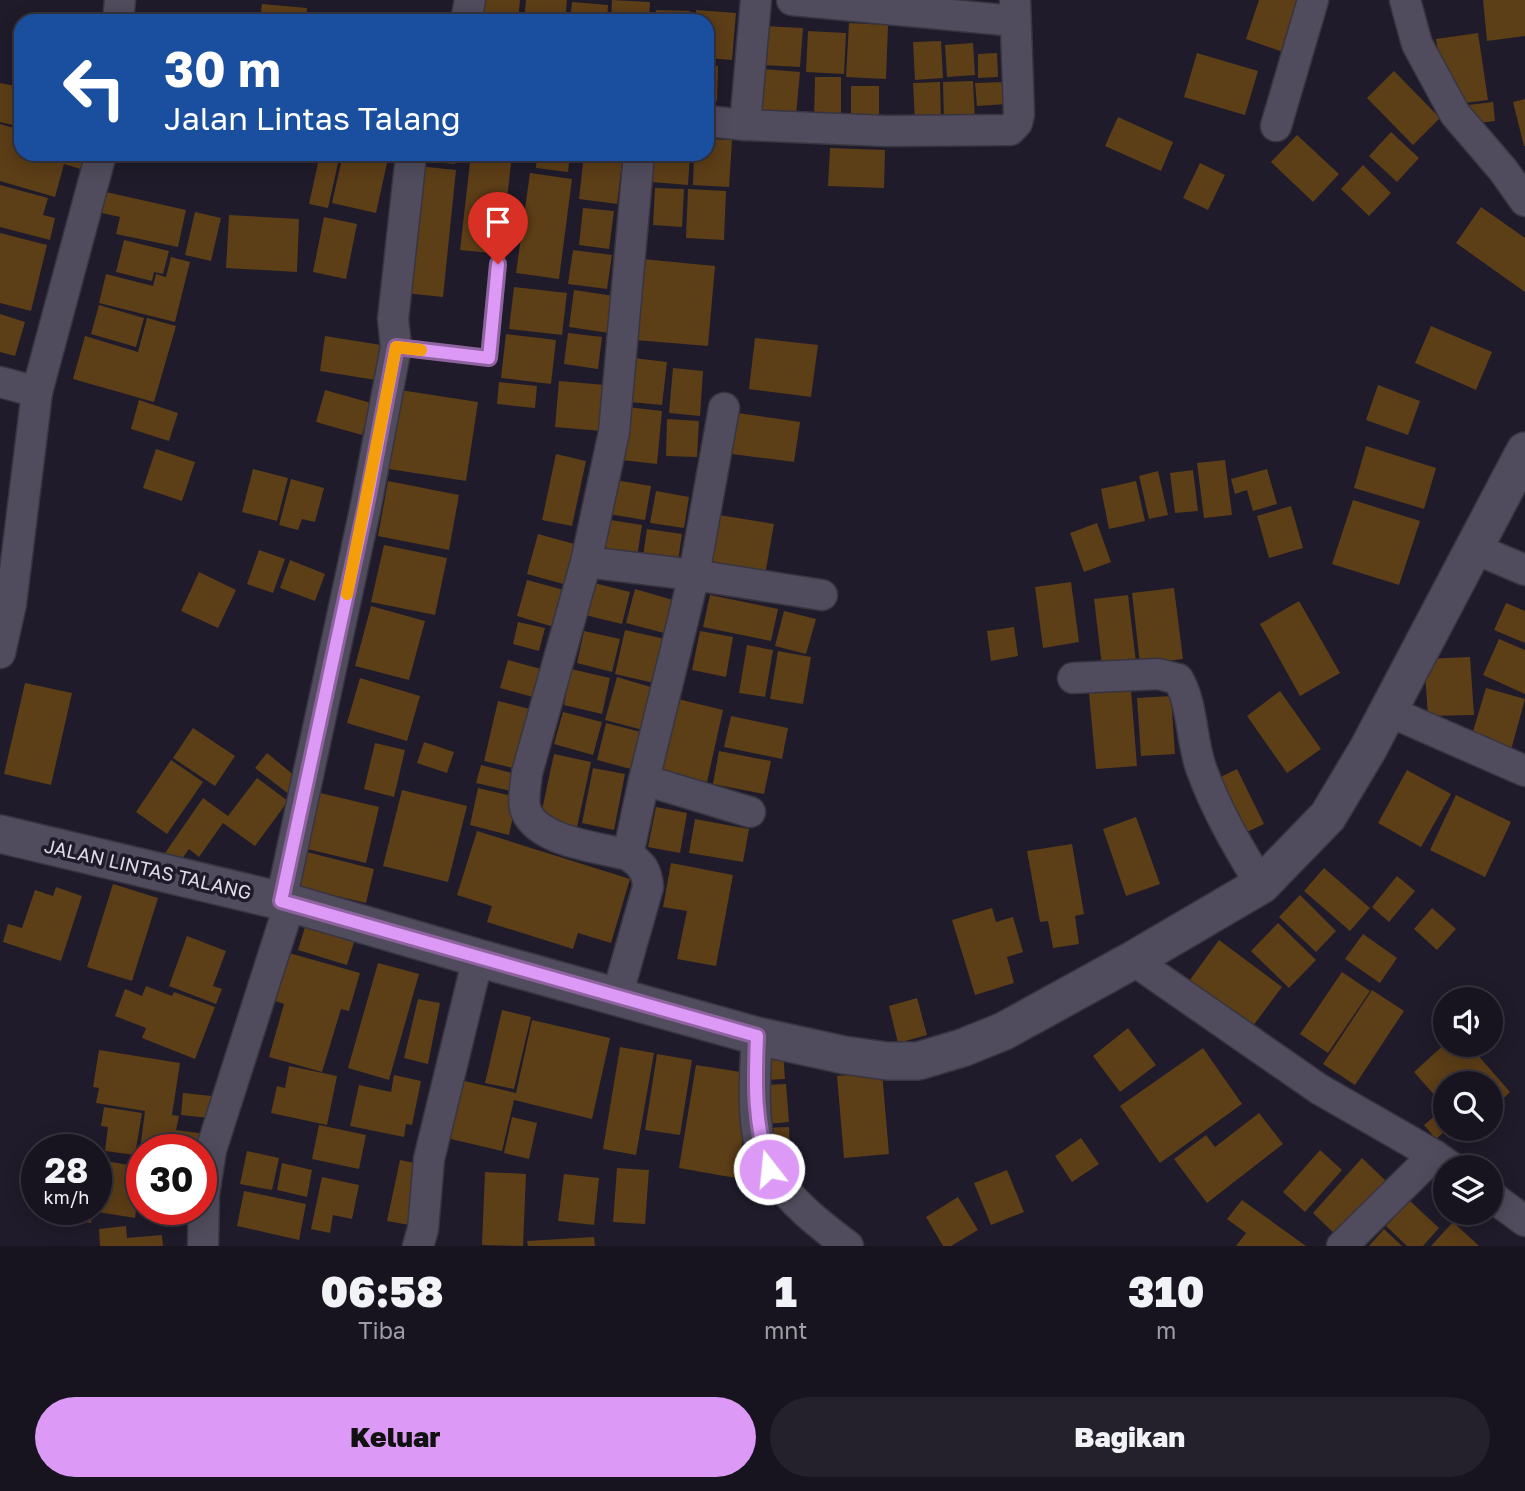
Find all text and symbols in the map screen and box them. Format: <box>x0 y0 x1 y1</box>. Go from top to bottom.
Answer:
text: 30 m <box>164 39 281 98</box>
icon: left <box>49 42 140 133</box>
text: Jalan Lintas Talang <box>164 99 461 137</box>
pin <box>468 192 528 264</box>
icon: arrive <box>479 203 517 241</box>
street label: JALAN LINTAS TALANG <box>42 833 254 904</box>
map controls <box>1433 987 1503 1225</box>
button: sound <box>1433 987 1503 1057</box>
button: search <box>1433 1071 1503 1141</box>
position arrow <box>732 1132 806 1206</box>
speed limit sign: 30 <box>126 1134 217 1225</box>
text: 28 <box>45 1149 88 1191</box>
button: layers <box>1433 1155 1503 1225</box>
text: km/h <box>44 1186 89 1208</box>
text: 06:58 <box>321 1266 443 1316</box>
text: 1 <box>775 1266 797 1316</box>
text: 310 <box>1128 1266 1204 1316</box>
text: Tiba <box>358 1316 406 1344</box>
text: mnt <box>764 1316 807 1344</box>
text: m <box>1156 1316 1176 1344</box>
button: Keluar <box>35 1397 756 1477</box>
button: Bagikan <box>770 1397 1490 1477</box>

